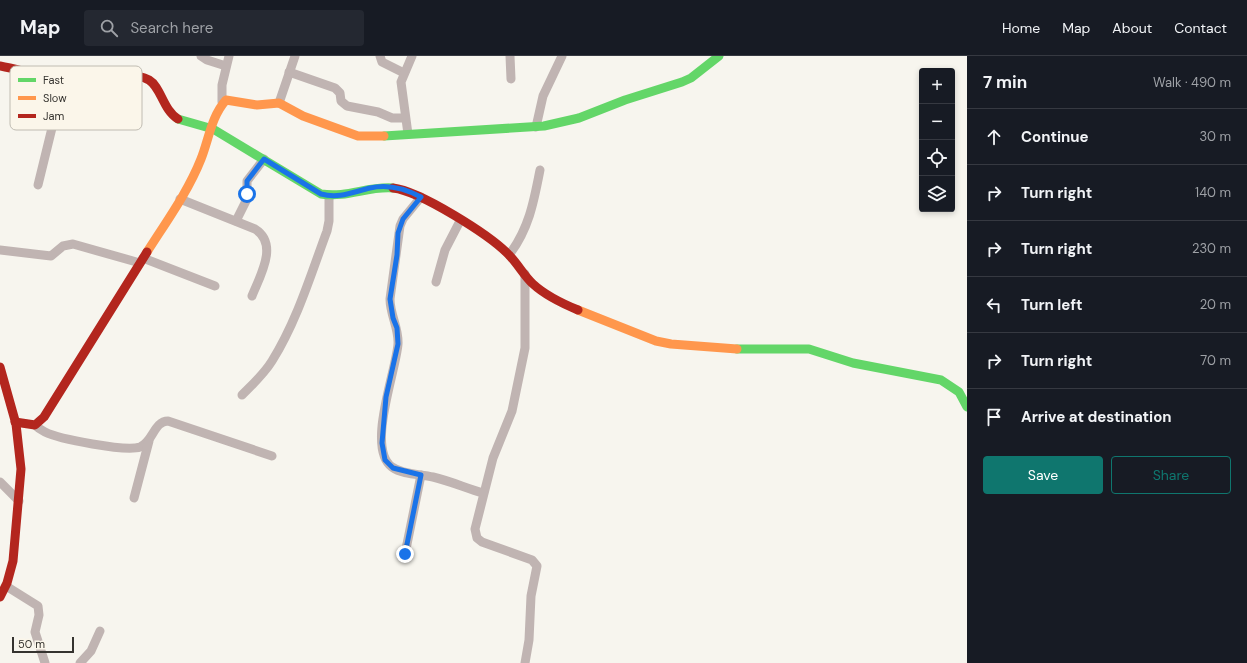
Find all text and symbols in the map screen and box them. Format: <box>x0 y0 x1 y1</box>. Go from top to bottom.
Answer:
search box <box>84 10 364 46</box>
text: Map <box>20 15 60 40</box>
icon: search <box>98 17 120 39</box>
text: Search here <box>130 18 213 38</box>
text: Home <box>1002 19 1040 37</box>
text: Map <box>1062 19 1090 37</box>
text: About <box>1112 19 1152 37</box>
text: Contact <box>1174 19 1227 37</box>
legend <box>10 66 142 130</box>
map controls <box>919 68 955 212</box>
button: + <box>919 68 955 104</box>
text: 7 min <box>983 71 1027 93</box>
text: Fast <box>43 73 64 87</box>
text: Walk · 490 m <box>1153 74 1231 91</box>
text: Slow <box>43 91 67 105</box>
button: − <box>919 104 955 140</box>
text: Jam <box>43 109 64 123</box>
icon: ahead <box>983 126 1005 148</box>
text: Continue <box>1021 127 1089 147</box>
text: 30 m <box>1199 128 1231 145</box>
button: locate <box>919 140 955 176</box>
button: layers <box>919 176 955 212</box>
icon: right <box>983 182 1005 204</box>
text: Turn right <box>1021 183 1092 203</box>
text: 140 m <box>1195 184 1231 201</box>
route start <box>238 185 256 203</box>
icon: right <box>983 238 1005 260</box>
text: Turn right <box>1021 239 1092 259</box>
text: 230 m <box>1192 240 1231 257</box>
icon: left <box>983 294 1005 316</box>
text: Turn left <box>1021 295 1082 315</box>
text: 20 m <box>1200 296 1231 313</box>
icon: right <box>983 350 1005 372</box>
text: Turn right <box>1021 351 1092 371</box>
text: 70 m <box>1200 352 1231 369</box>
icon: arrive <box>983 406 1005 428</box>
text: Arrive at destination <box>1021 407 1172 427</box>
button: Save <box>983 456 1103 494</box>
button: Share <box>1111 456 1231 494</box>
route end <box>396 545 414 563</box>
scale bar <box>12 635 74 654</box>
text: 50 m <box>18 637 45 651</box>

